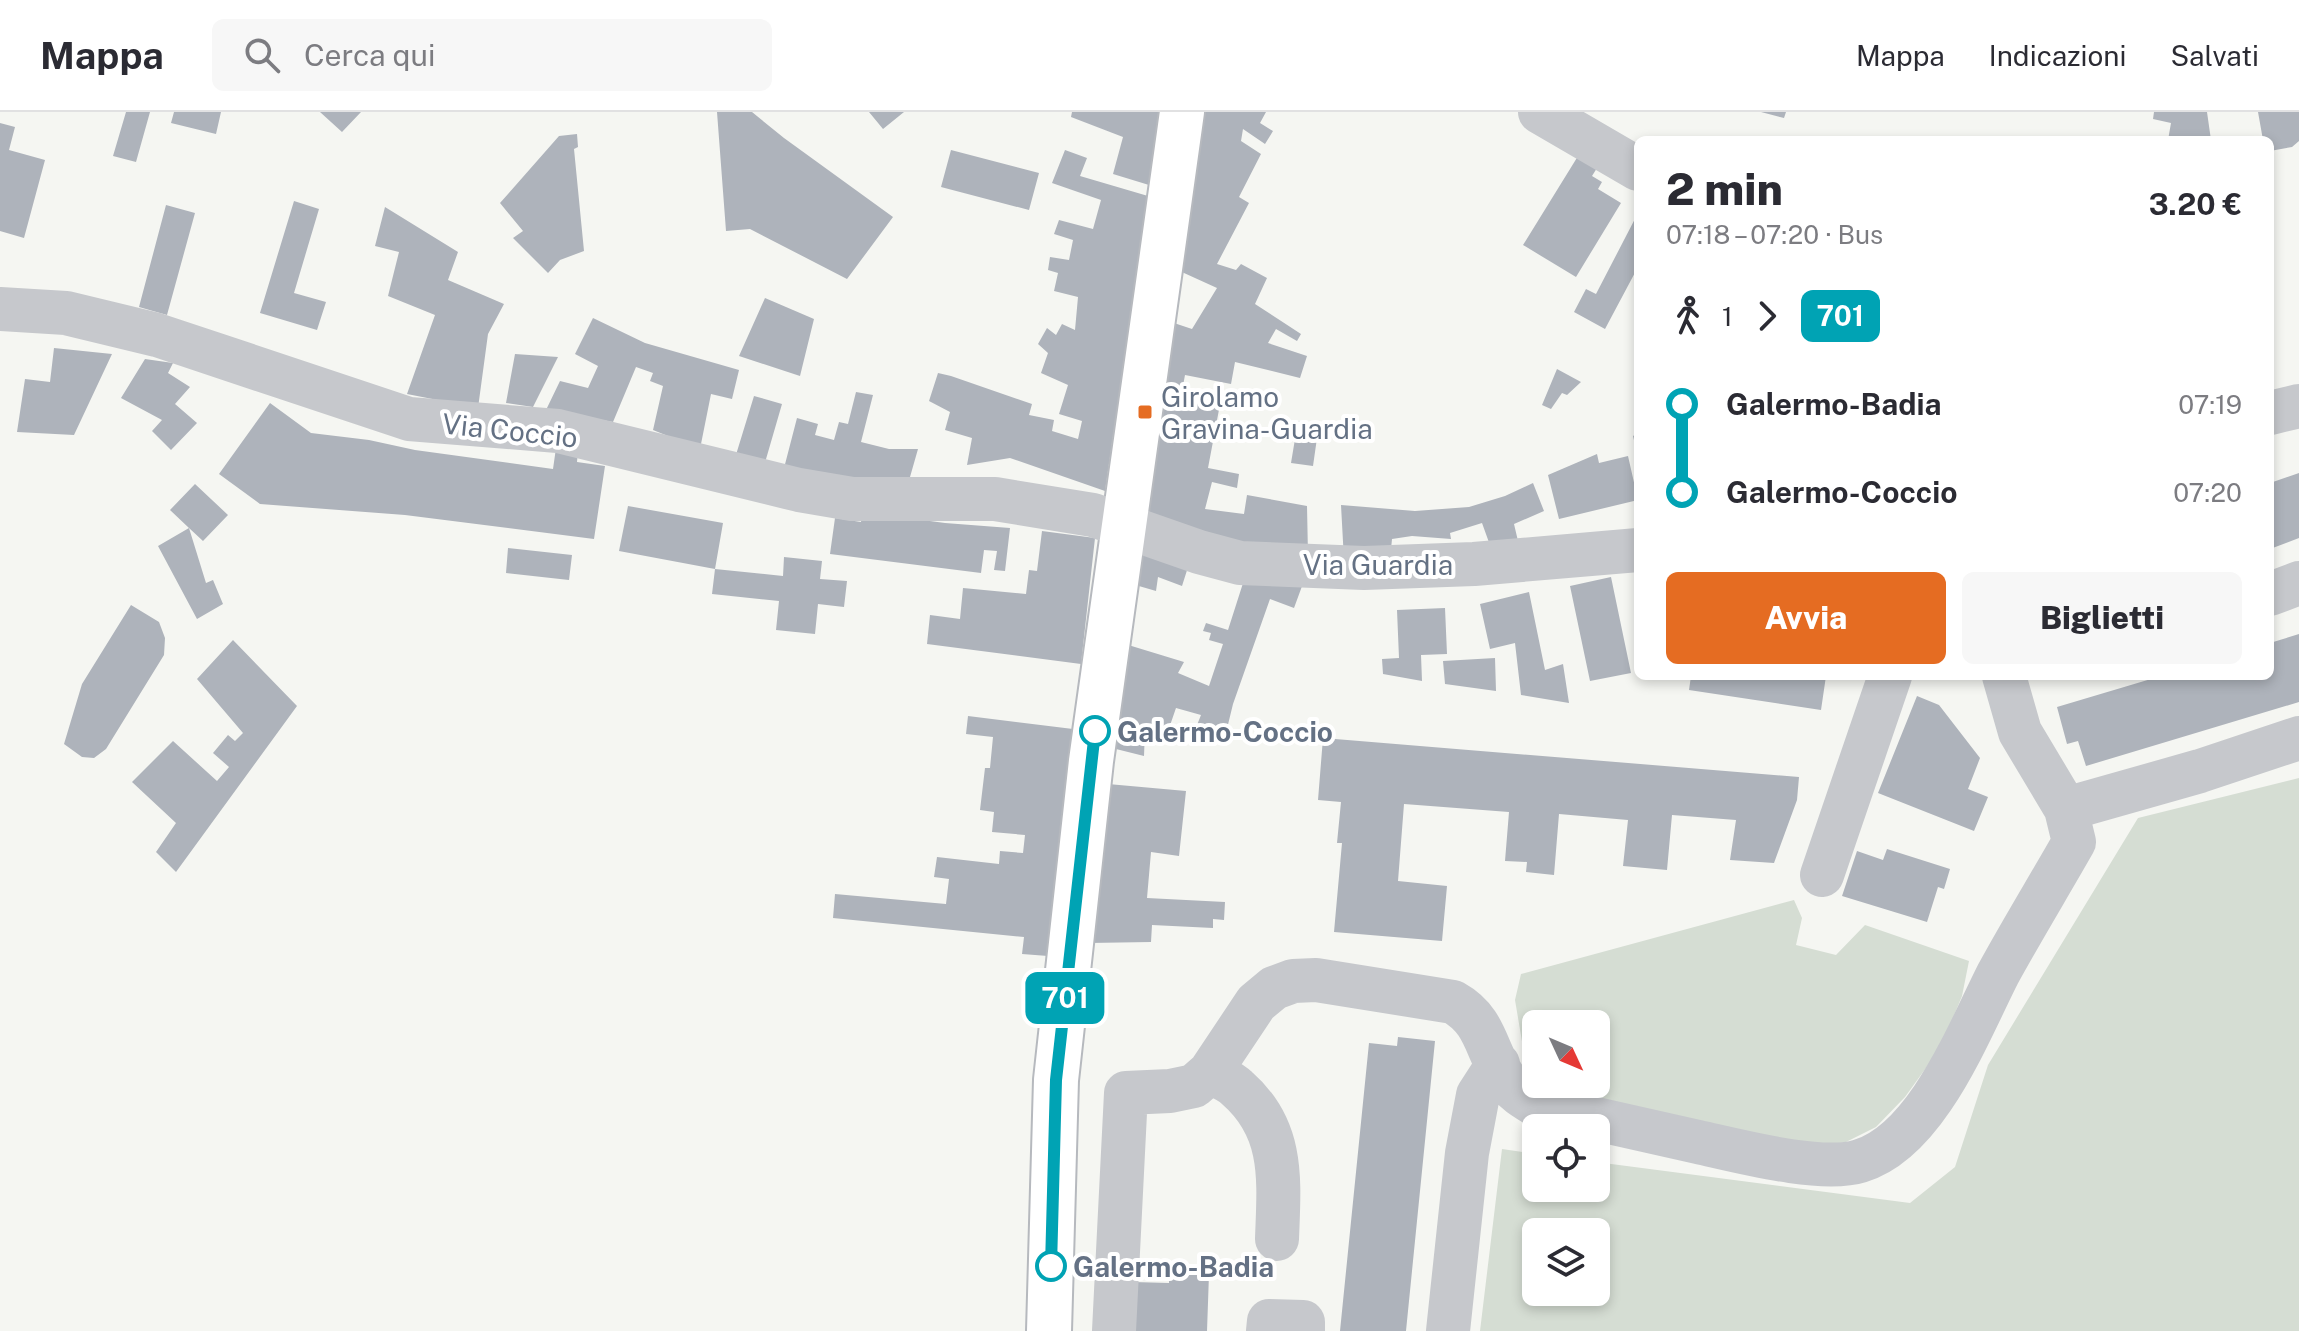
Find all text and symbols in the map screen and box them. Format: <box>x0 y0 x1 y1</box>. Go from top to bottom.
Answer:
search box <box>212 19 772 91</box>
text: Mappa <box>40 33 164 78</box>
icon: search <box>240 33 284 77</box>
text: Cerca qui <box>304 37 435 73</box>
text: Mappa <box>1856 39 1945 72</box>
text: Indicazioni <box>1989 39 2126 72</box>
text: Salvati <box>2170 39 2259 72</box>
text: 2 min <box>1666 163 1783 215</box>
text: 3.20 € <box>2149 186 2242 222</box>
text: 07:18 – 07:20 · Bus <box>1666 219 1883 250</box>
icon: walk <box>1666 294 1710 338</box>
icon: forward <box>1745 294 1789 338</box>
text: 701 <box>1817 299 1864 332</box>
text: 1 <box>1722 301 1733 332</box>
place label: Girolamo Gravina-Guardia <box>1161 380 1373 445</box>
text: Galermo-Badia <box>1726 386 1942 422</box>
text: 07:19 <box>2178 389 2242 420</box>
marker: Girolamo Gravina-Guardia <box>1136 403 1154 421</box>
street label: Via Coccio <box>441 406 579 454</box>
text: Galermo-Coccio <box>1726 474 1957 510</box>
text: 07:20 <box>2173 477 2242 508</box>
street label: Via Guardia <box>1303 548 1453 581</box>
button: Avvia <box>1666 572 1946 664</box>
button: Biglietti <box>1962 572 2242 664</box>
place label: Galermo-Coccio <box>1117 715 1333 748</box>
marker: Galermo-Coccio <box>1080 716 1110 746</box>
line badge: 701 <box>1019 972 1111 1024</box>
text: 701 <box>1041 981 1089 1014</box>
north arrow <box>1522 1010 1610 1098</box>
map controls <box>1522 1010 1610 1306</box>
button: locate <box>1522 1114 1610 1202</box>
button: layers <box>1522 1218 1610 1306</box>
place label: Galermo-Badia <box>1073 1250 1274 1283</box>
marker: Galermo-Badia <box>1036 1251 1066 1281</box>

